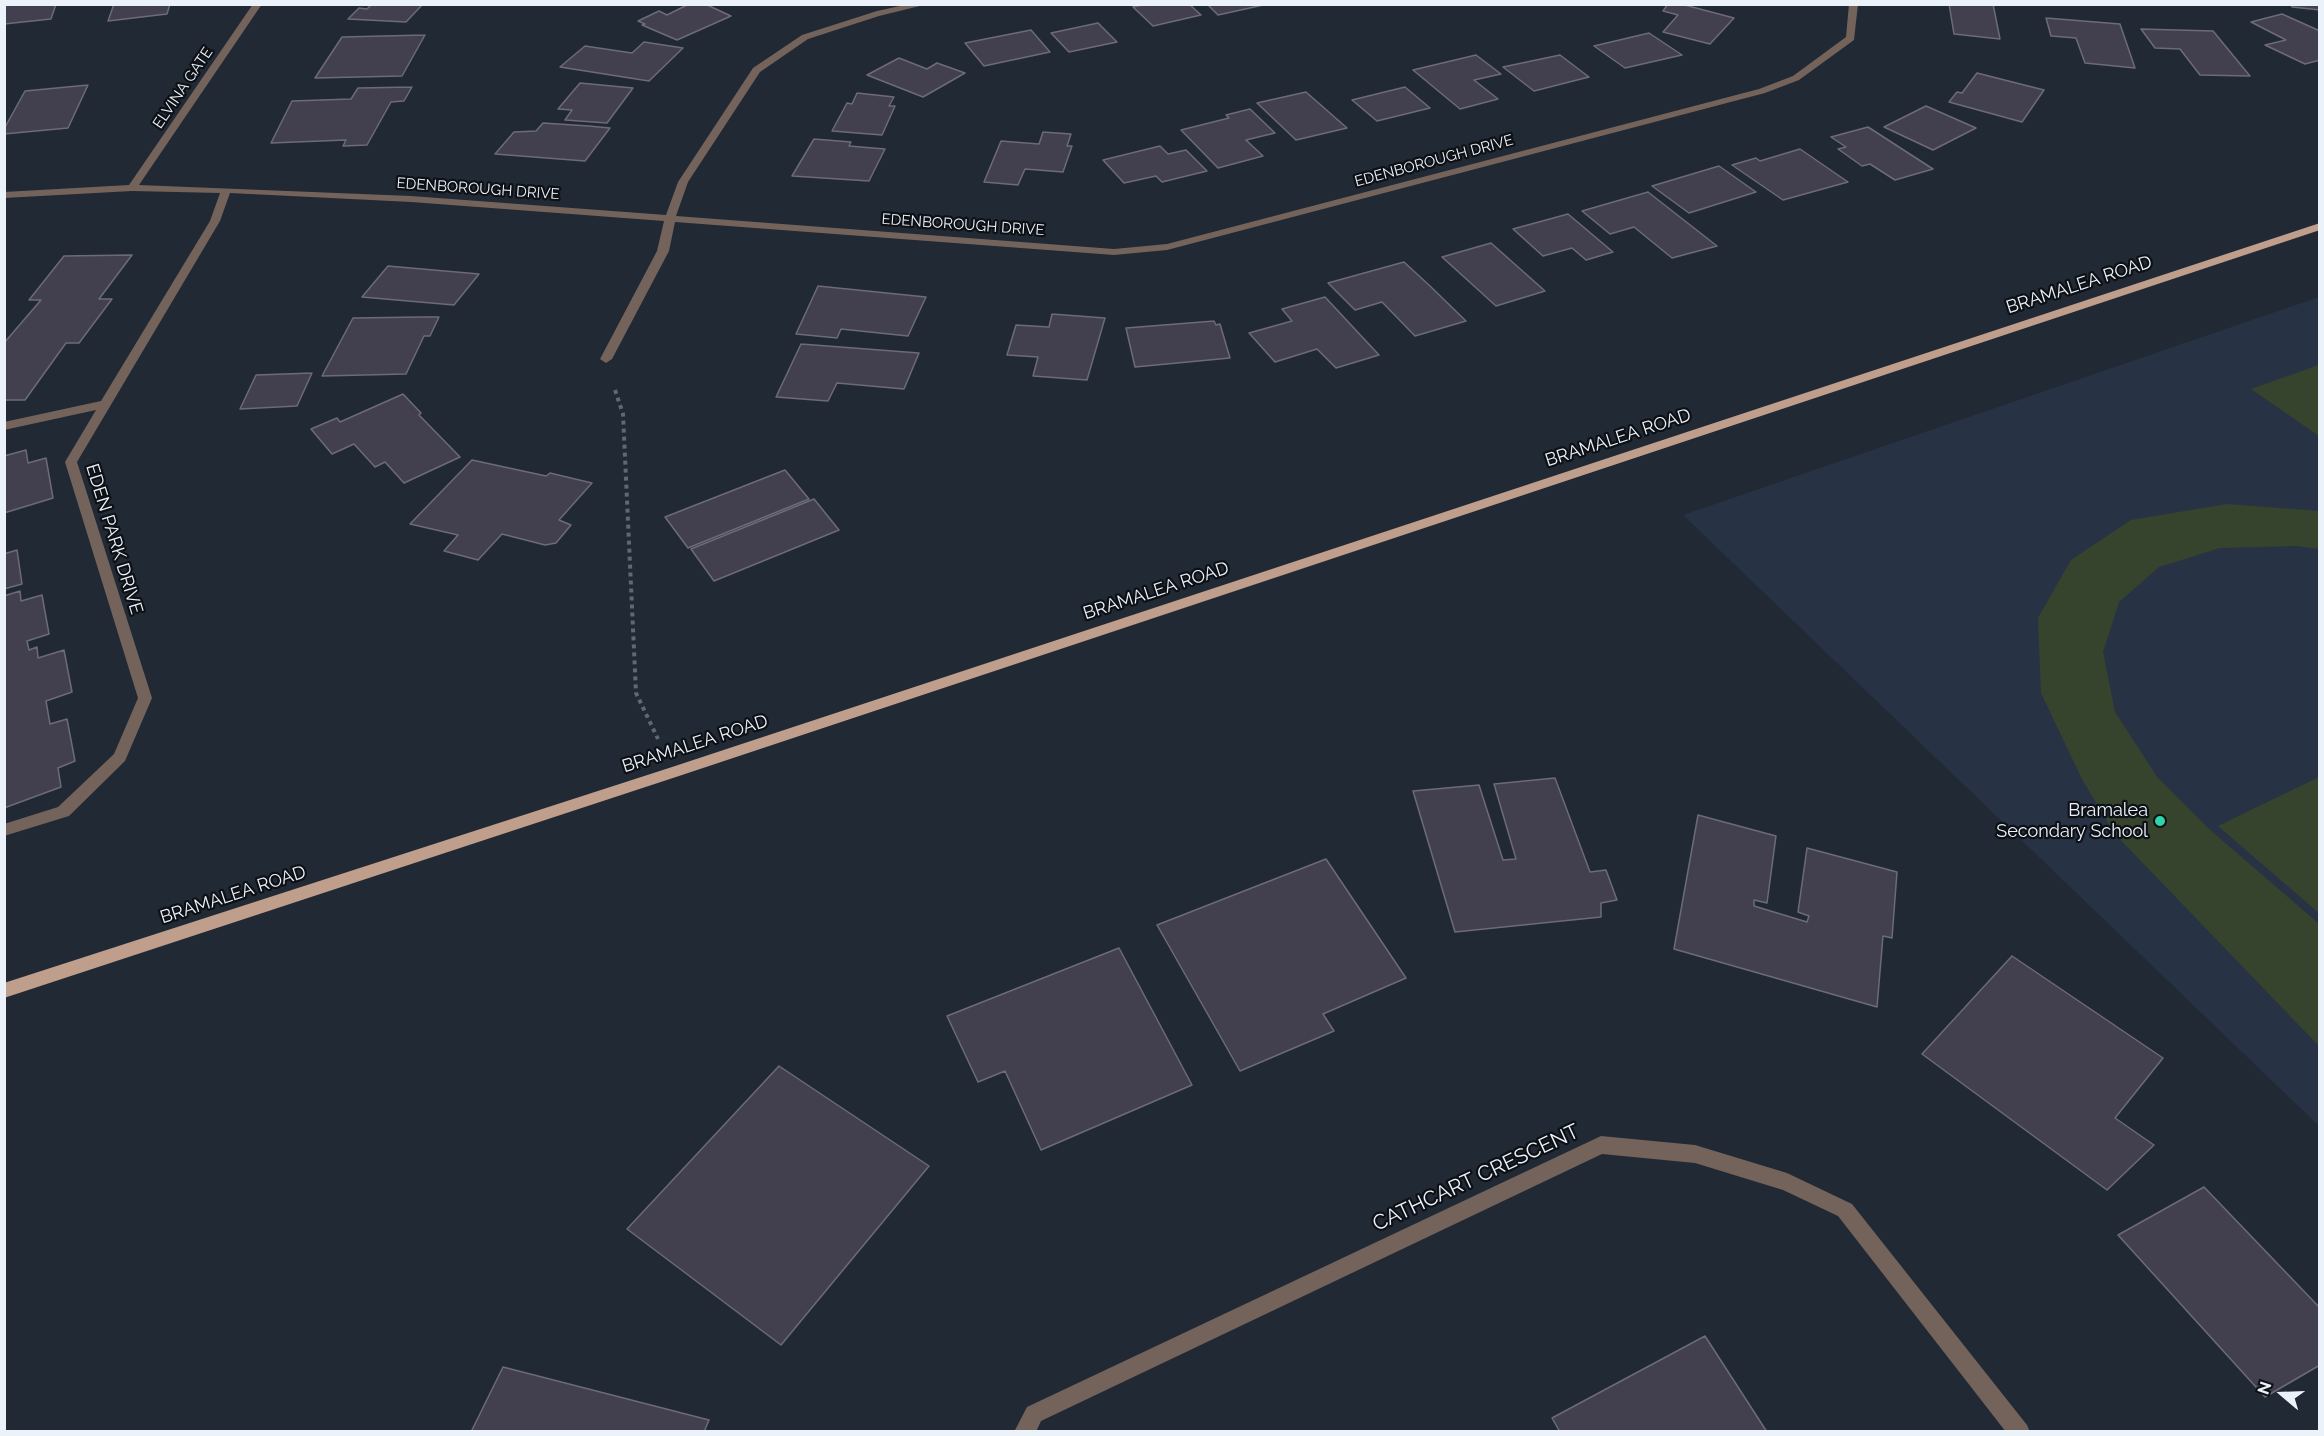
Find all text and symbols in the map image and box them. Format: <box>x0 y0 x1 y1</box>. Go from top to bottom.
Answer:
street label: ELVINA GATE <box>149 44 217 132</box>
street label: EDENBOROUGH DRIVE <box>1353 131 1515 191</box>
street label: EDENBOROUGH DRIVE <box>396 174 560 204</box>
street label: EDENBOROUGH DRIVE <box>881 210 1045 240</box>
street label: BRAMALEA ROAD <box>2003 251 2155 319</box>
street label: BRAMALEA ROAD <box>1542 404 1694 472</box>
street label: EDEN PARK DRIVE <box>81 461 147 617</box>
street label: BRAMALEA ROAD <box>1080 557 1232 625</box>
street label: BRAMALEA ROAD <box>619 710 771 778</box>
place label: Bramalea Secondary School <box>1996 800 2148 842</box>
marker: Bramalea Secondary School <box>2153 814 2167 828</box>
street label: BRAMALEA ROAD <box>157 861 309 929</box>
street label: CATHCART CRESCENT <box>1369 1119 1583 1237</box>
north arrow <box>2252 1364 2312 1424</box>
text: N <box>2254 1379 2275 1397</box>

